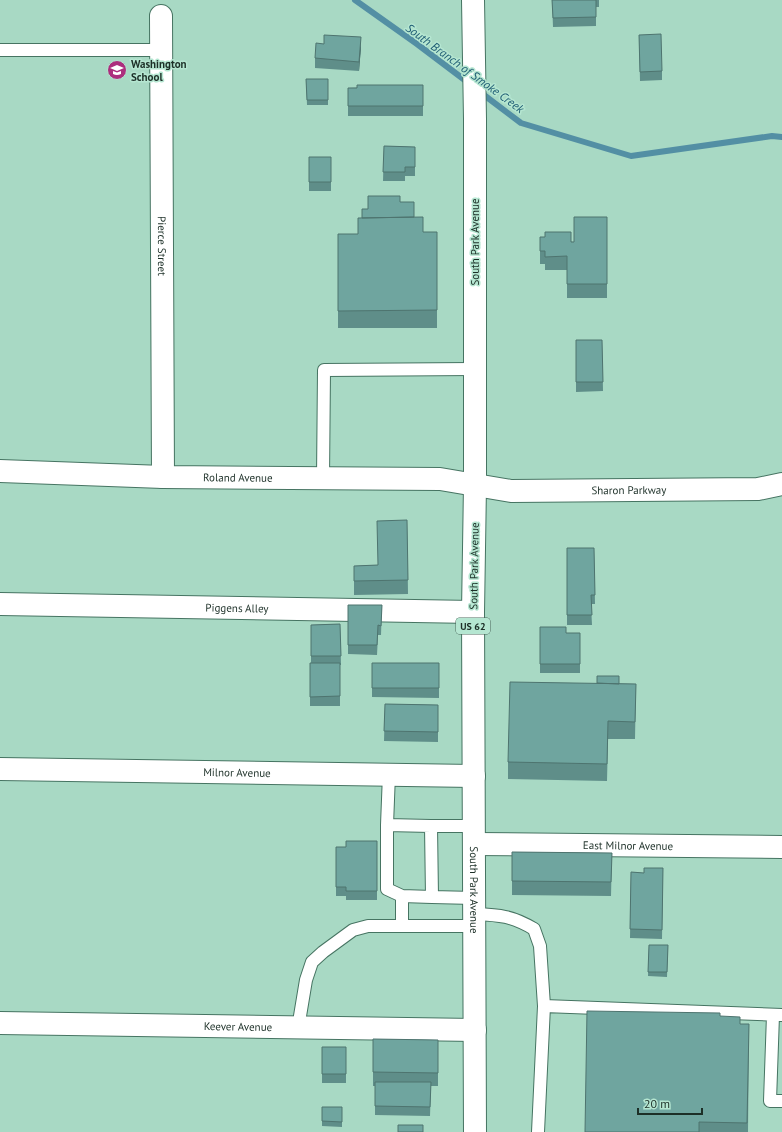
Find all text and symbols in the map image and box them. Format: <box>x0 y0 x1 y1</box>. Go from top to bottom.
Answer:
water label: South Branch of Smoke Creek <box>403 20 528 116</box>
place label: Washington School <box>131 57 187 84</box>
school or university icon: Washington School <box>106 59 128 81</box>
street label: South Park Avenue <box>468 198 482 286</box>
street label: Pierce Street <box>155 216 169 276</box>
street label: Roland Avenue <box>203 470 273 485</box>
street label: Sharon Parkway <box>591 483 667 497</box>
street label: South Park Avenue <box>466 522 482 610</box>
street label: Piggens Alley <box>205 600 270 616</box>
road number: US 62 <box>456 618 490 634</box>
street label: Milnor Avenue <box>203 765 271 780</box>
street label: East Milnor Avenue <box>583 838 674 853</box>
street label: South Park Avenue <box>467 846 481 934</box>
street label: Keever Avenue <box>204 1019 273 1034</box>
scale bar <box>638 1090 702 1116</box>
text: 20 m <box>644 1096 670 1111</box>

